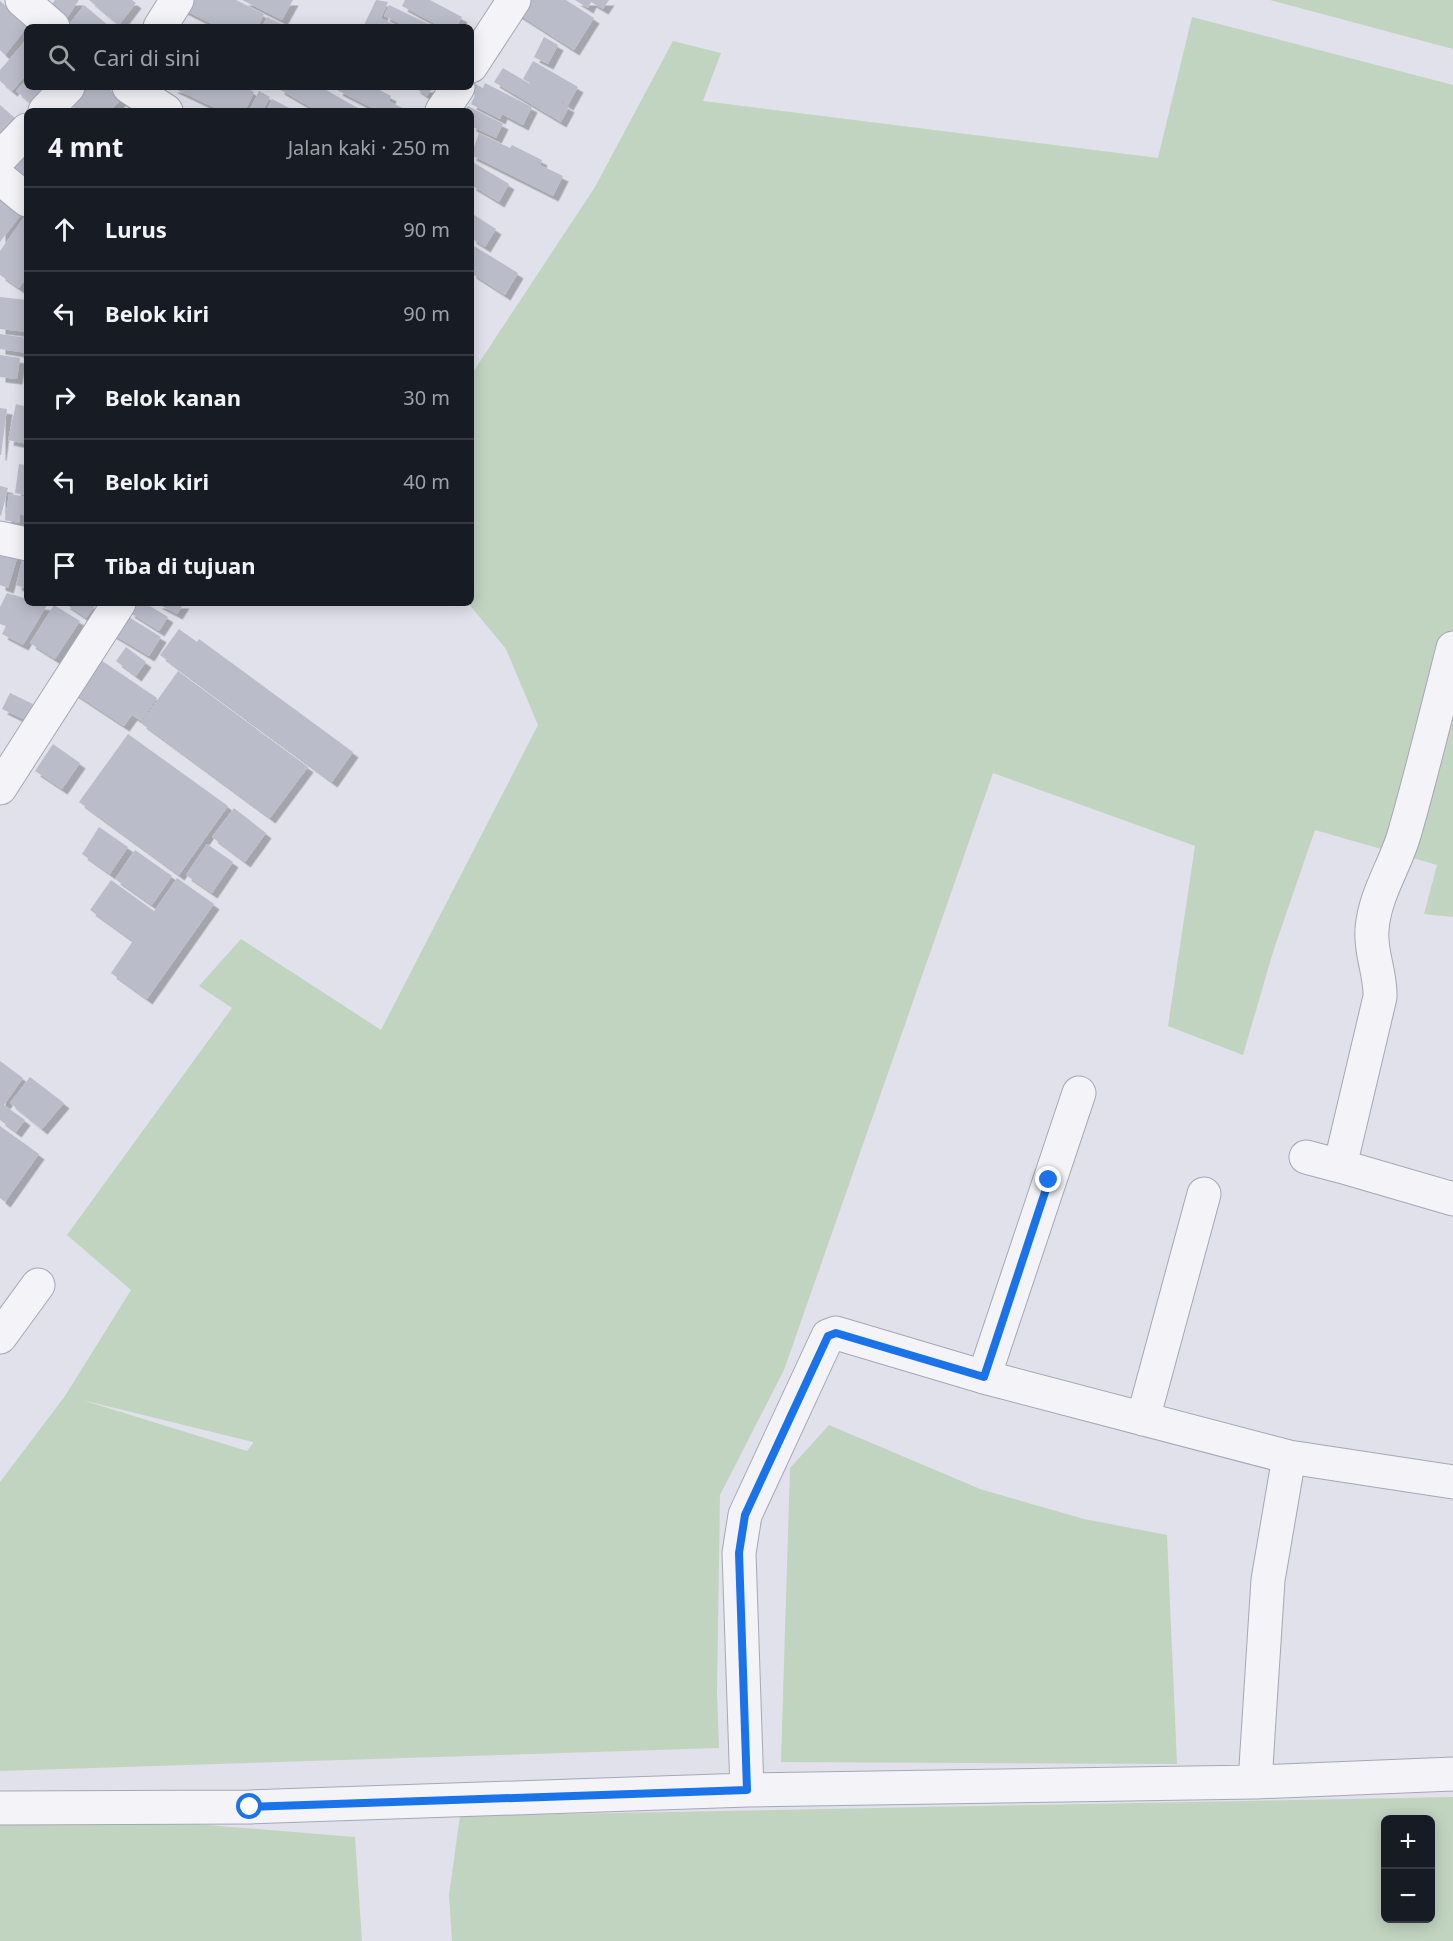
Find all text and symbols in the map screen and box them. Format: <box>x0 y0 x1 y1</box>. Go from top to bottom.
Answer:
search box <box>24 24 474 90</box>
icon: search <box>45 41 78 74</box>
text: Cari di sini <box>93 42 200 72</box>
text: 4 mnt <box>48 129 123 165</box>
text: Jalan kaki · 250 m <box>288 134 450 161</box>
icon: ahead <box>48 213 81 246</box>
text: Lurus <box>105 214 167 244</box>
text: 90 m <box>403 216 450 243</box>
icon: left <box>48 297 81 330</box>
text: Belok kiri <box>105 298 209 328</box>
text: 90 m <box>403 300 450 327</box>
icon: right <box>48 381 81 414</box>
text: Belok kanan <box>105 382 241 412</box>
text: 30 m <box>403 384 450 411</box>
icon: left <box>48 465 81 498</box>
text: Belok kiri <box>105 466 209 496</box>
text: 40 m <box>403 468 450 495</box>
icon: arrive <box>48 549 81 582</box>
text: Tiba di tujuan <box>105 550 255 580</box>
route end <box>1035 1166 1061 1192</box>
route start <box>236 1793 262 1819</box>
map controls <box>1381 1815 1435 1923</box>
button: + <box>1381 1815 1435 1869</box>
button: − <box>1381 1869 1435 1923</box>

